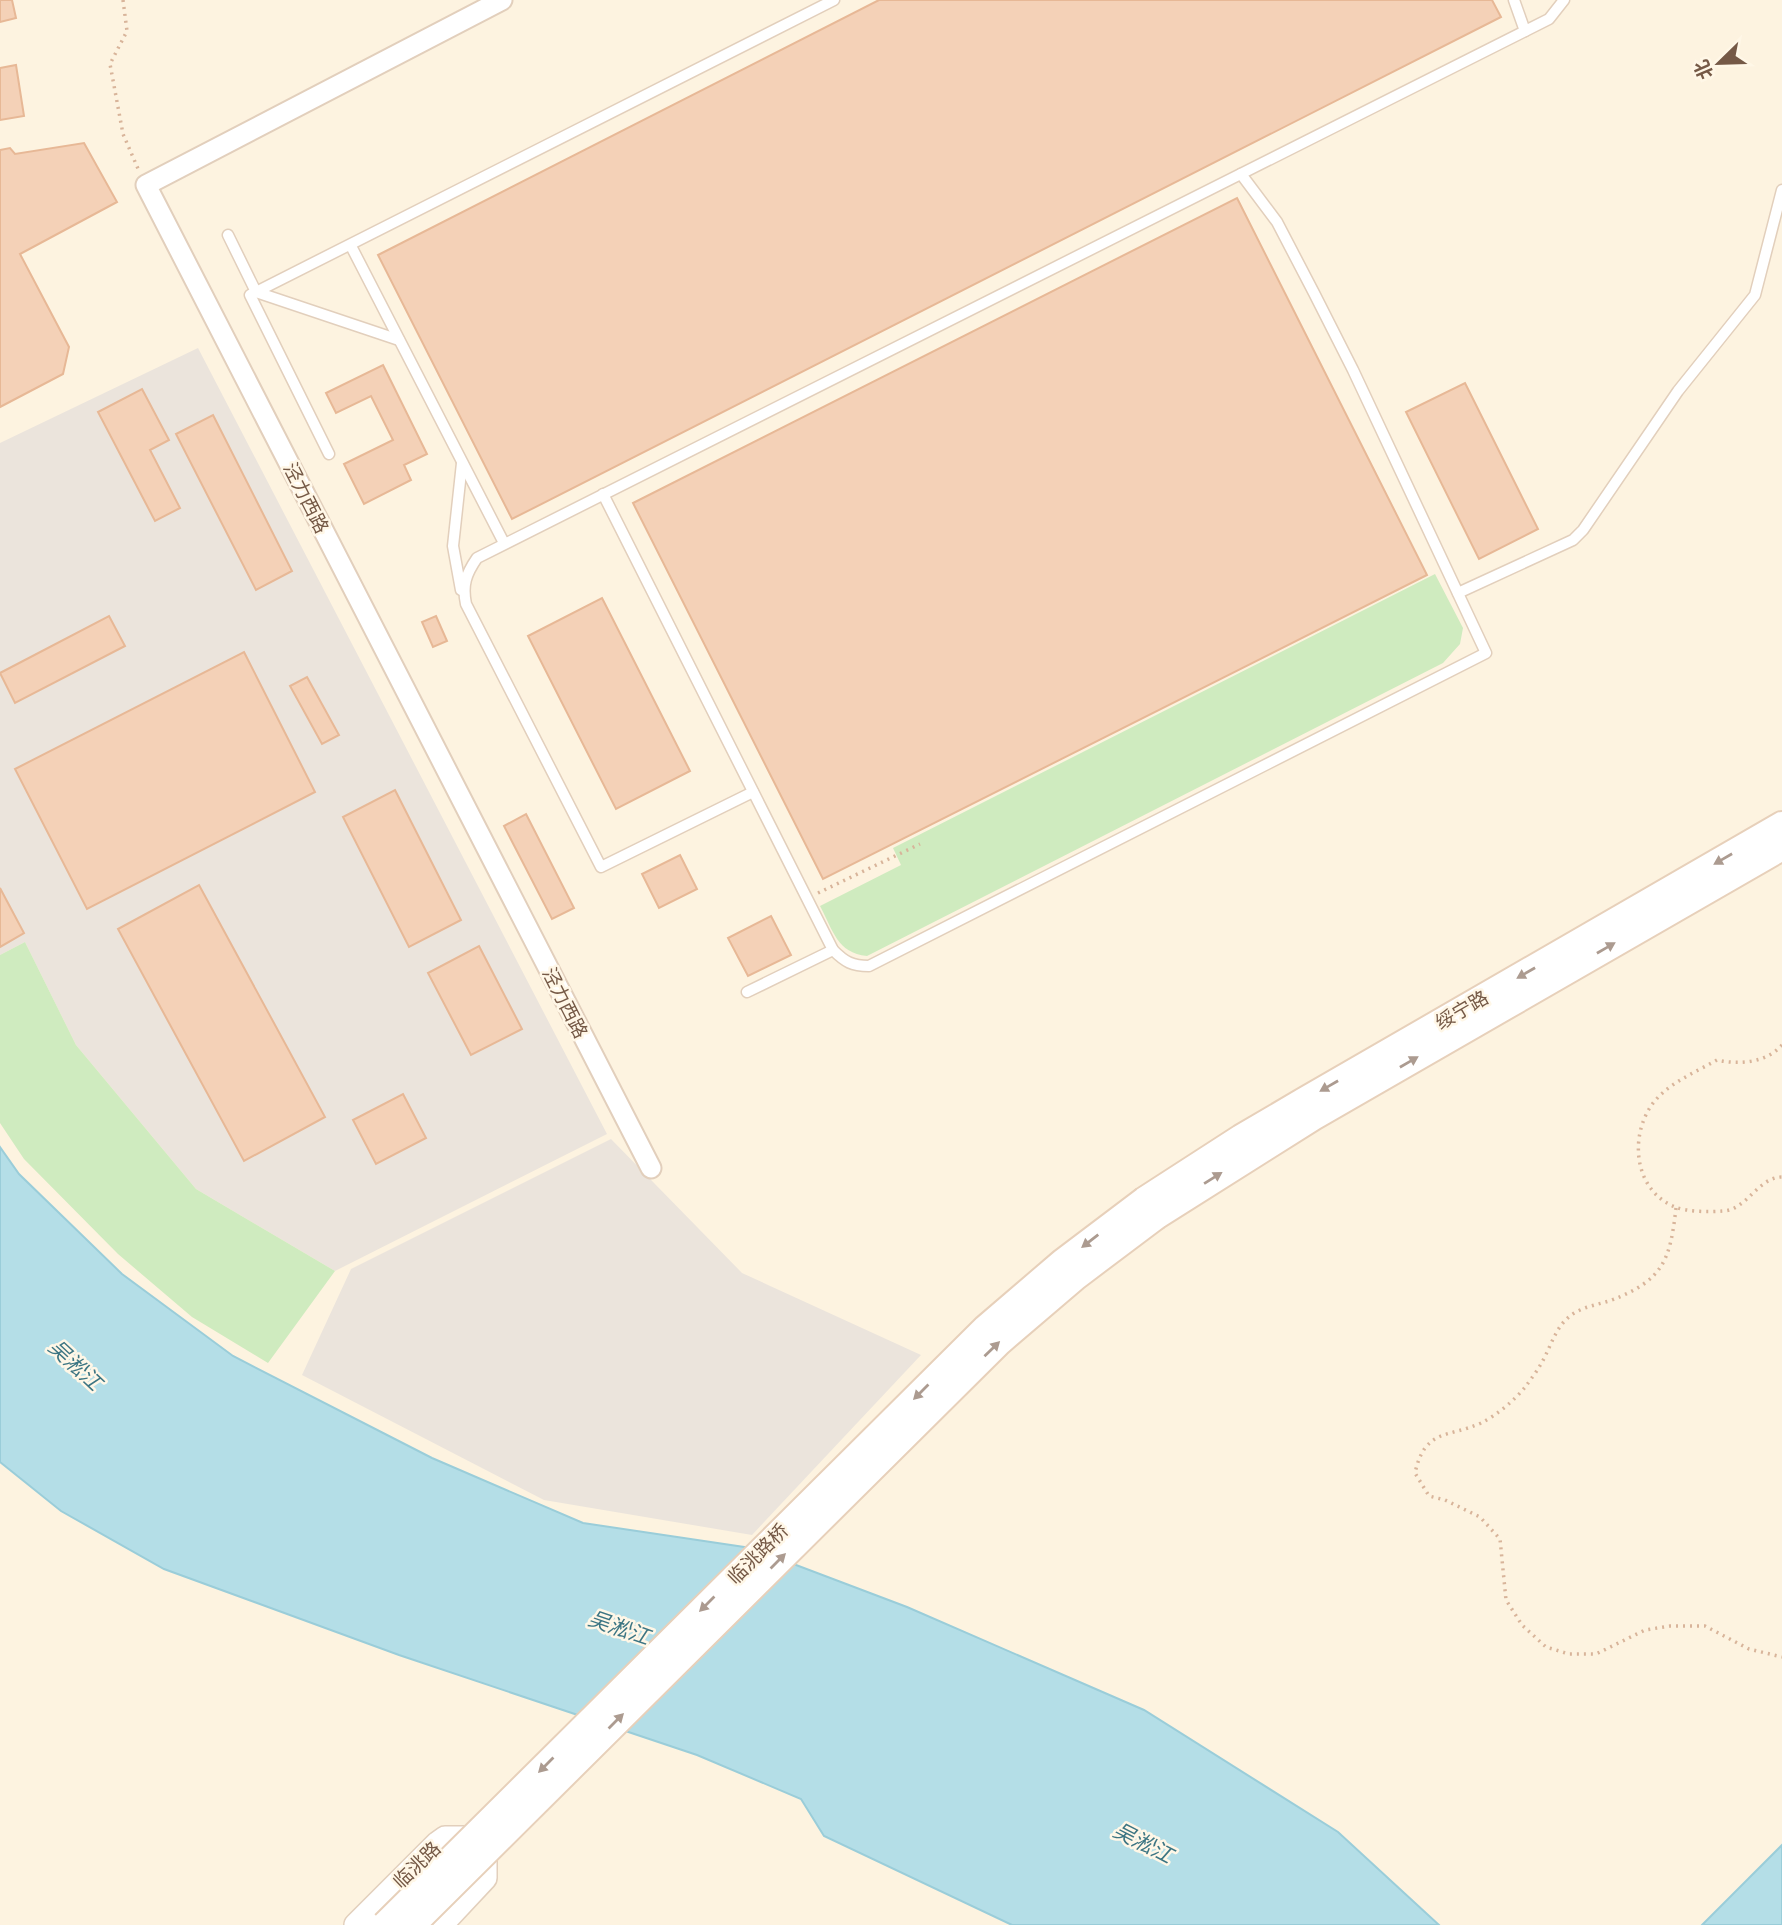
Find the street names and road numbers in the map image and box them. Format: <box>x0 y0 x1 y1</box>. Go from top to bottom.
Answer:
street label: 泾力西路 <box>278 459 334 537</box>
street label: 泾力西路 <box>537 964 593 1042</box>
street label: 绥宁路 <box>1432 986 1492 1034</box>
street label: 临洮路桥 <box>723 1519 793 1589</box>
street label: 临洮路 <box>389 1837 445 1893</box>

